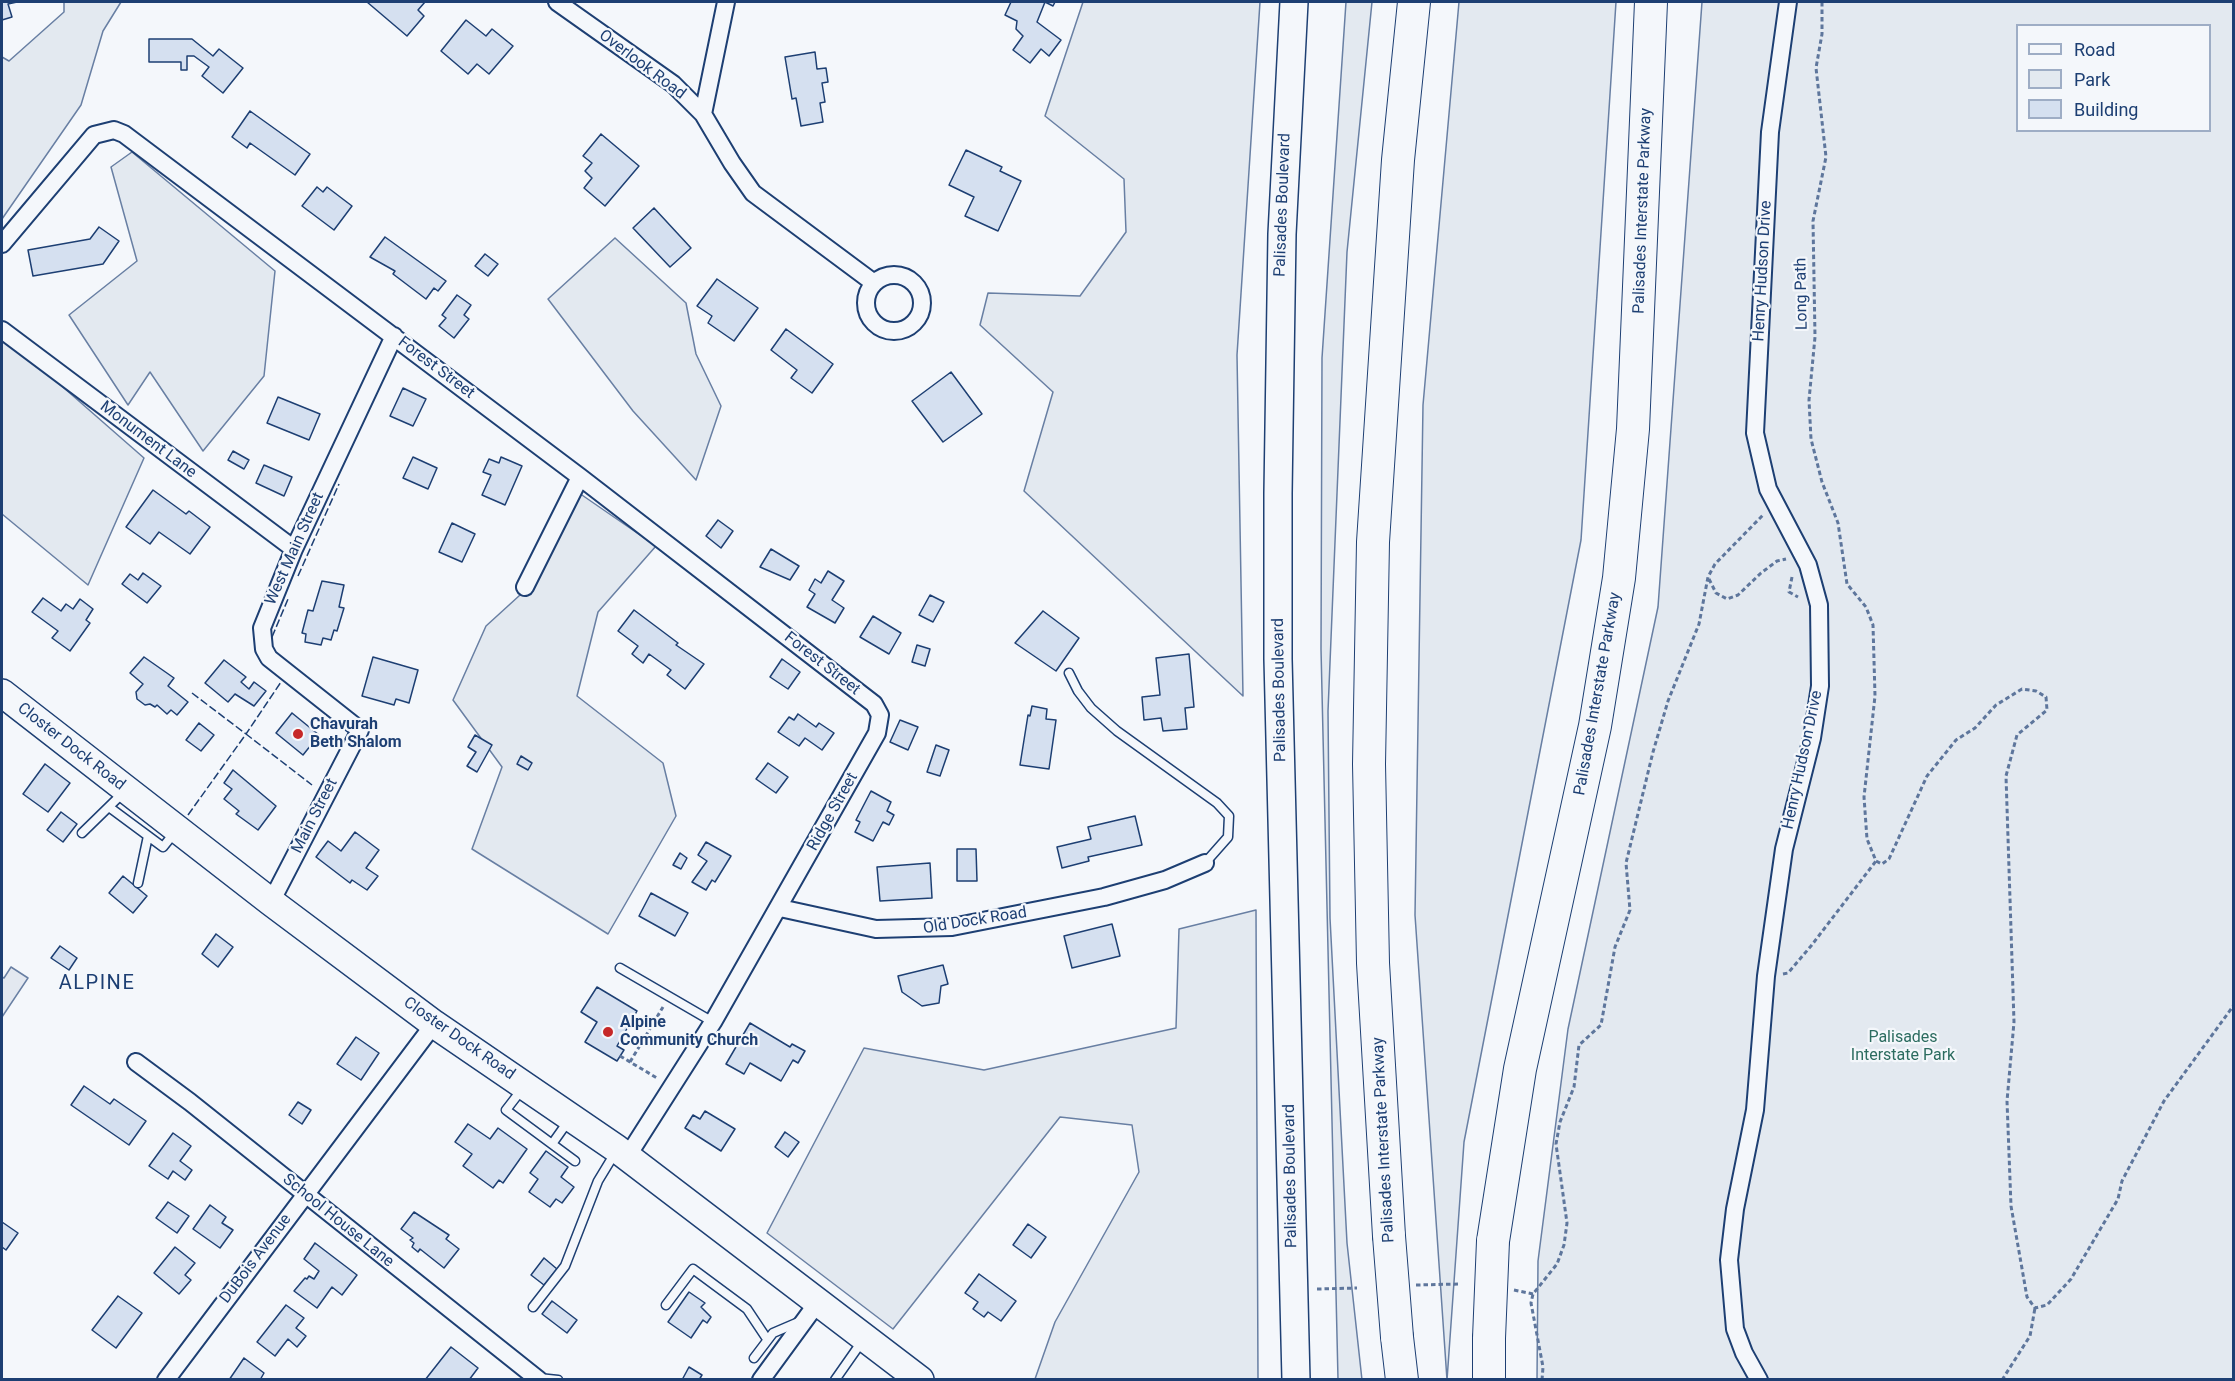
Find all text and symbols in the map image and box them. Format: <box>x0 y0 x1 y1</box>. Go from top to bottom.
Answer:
legend <box>2016 24 2211 132</box>
street label: Overlook Road <box>595 26 689 104</box>
text: Road <box>2074 39 2115 60</box>
text: Park <box>2074 69 2110 90</box>
text: Building <box>2074 99 2138 120</box>
street label: Palisades Interstate Parkway <box>1630 108 1656 314</box>
street label: Palisades Boulevard <box>1271 133 1295 277</box>
street label: Henry Hudson Drive <box>1750 200 1776 342</box>
street label: Long Path <box>1792 258 1812 330</box>
street label: Forest Street <box>394 333 478 403</box>
street label: Monument Lane <box>96 397 200 483</box>
street label: West Main Street <box>262 490 328 608</box>
street label: Palisades Interstate Parkway <box>1571 591 1625 797</box>
street label: Palisades Boulevard <box>1269 618 1291 762</box>
street label: Forest Street <box>780 628 864 700</box>
street label: Henry Hudson Drive <box>1779 689 1827 831</box>
street label: Closter Dock Road <box>13 699 129 795</box>
place label: Chavurah Beth Shalom <box>310 715 402 753</box>
marker: Chavurah Beth Shalom <box>291 727 305 741</box>
street label: Ridge Street <box>804 770 862 854</box>
street label: Main Street <box>288 775 342 857</box>
street label: Old Dock Road <box>922 903 1028 939</box>
district label: ALPINE <box>59 972 135 996</box>
street label: Closter Dock Road <box>400 993 518 1085</box>
place label: Alpine Community Church <box>620 1013 758 1051</box>
marker: Alpine Community Church <box>601 1025 615 1039</box>
park label: Palisades Interstate Park <box>1851 1028 1955 1066</box>
street label: Palisades Interstate Parkway <box>1369 1037 1399 1243</box>
street label: Palisades Boulevard <box>1280 1104 1302 1248</box>
street label: School House Lane <box>279 1170 397 1272</box>
street label: DuBois Avenue <box>216 1211 296 1307</box>

